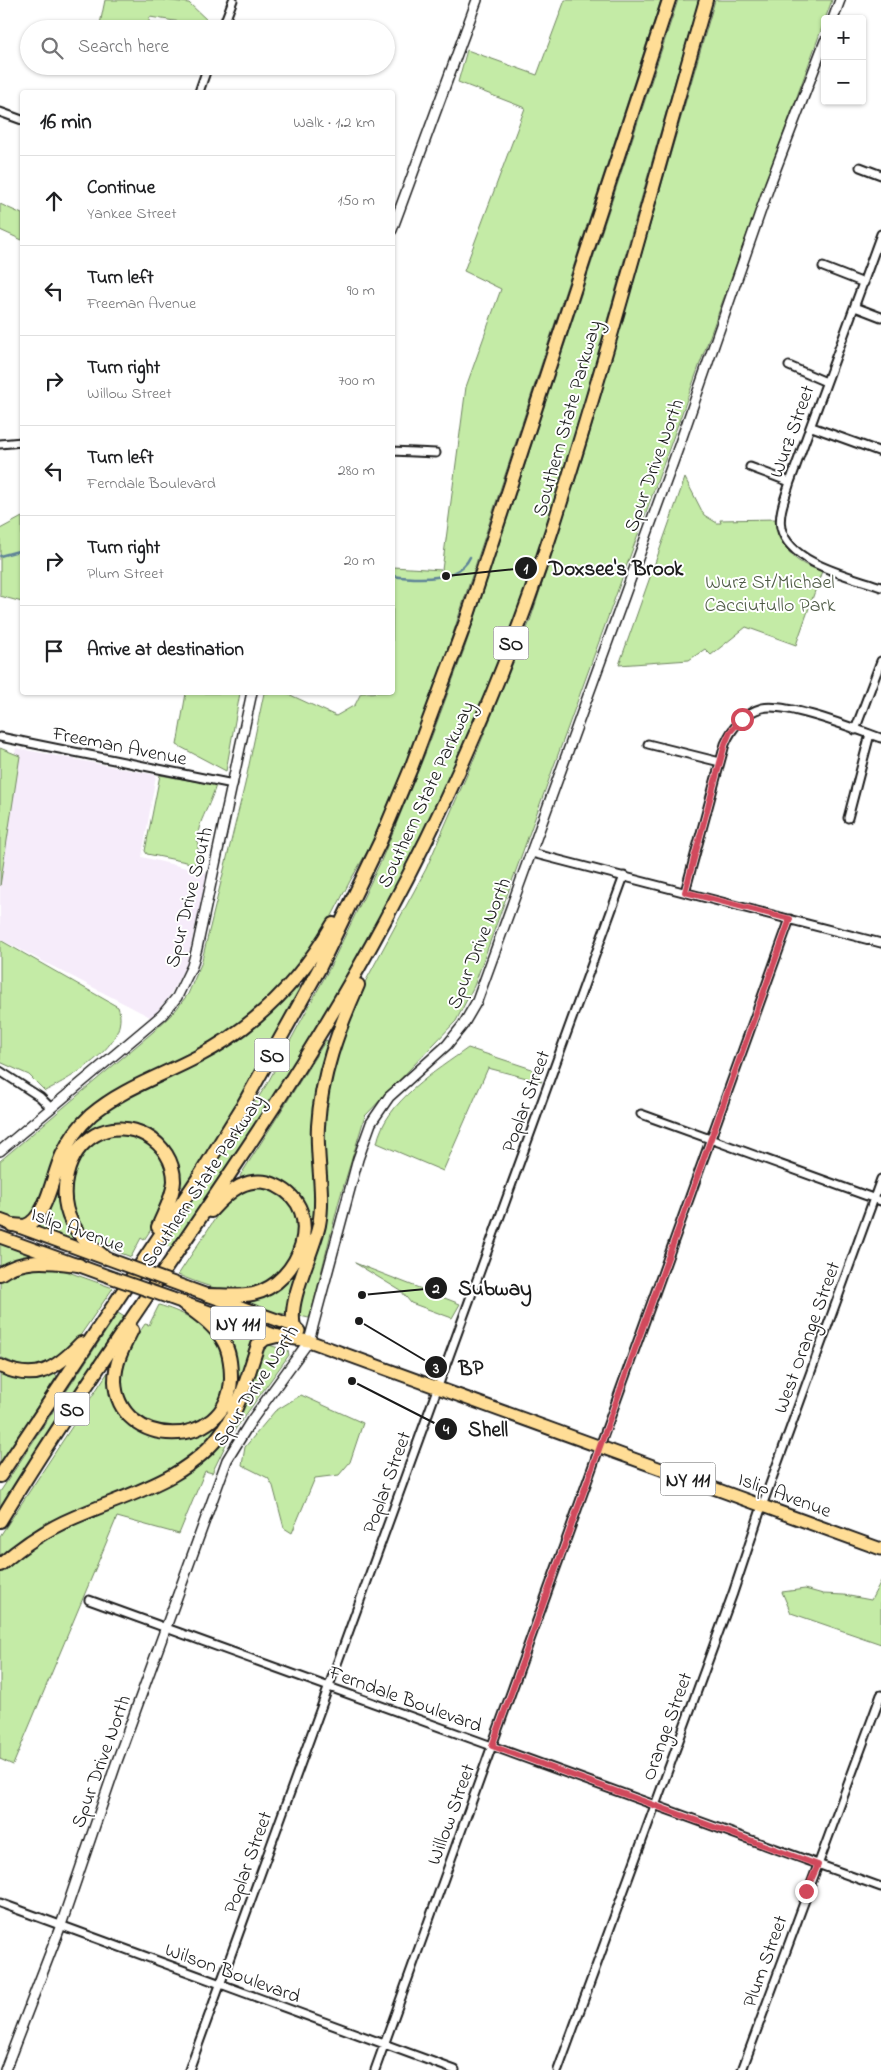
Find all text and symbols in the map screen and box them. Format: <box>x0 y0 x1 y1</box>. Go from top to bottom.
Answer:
map controls <box>821 15 866 105</box>
button: + <box>821 15 866 60</box>
search box <box>20 20 395 75</box>
icon: search <box>38 34 66 62</box>
text: Search here <box>78 34 169 61</box>
button: − <box>821 60 866 105</box>
text: 16 min <box>40 108 92 138</box>
text: Walk · 1.2 km <box>293 111 375 135</box>
text: Continue <box>87 175 155 202</box>
icon: ahead <box>40 187 68 215</box>
text: 150 m <box>337 189 375 213</box>
text: Yankee Street <box>87 202 177 226</box>
text: Turn left <box>87 265 154 292</box>
icon: left <box>40 277 68 305</box>
text: 90 m <box>347 279 375 303</box>
text: Freeman Avenue <box>87 292 196 316</box>
street label: Southern State Parkway <box>526 317 610 520</box>
text: Turn right <box>87 355 160 382</box>
icon: right <box>40 367 68 395</box>
text: 700 m <box>338 369 375 393</box>
street label: Wurz Street <box>763 381 824 482</box>
text: Willow Street <box>87 382 172 406</box>
street label: Spur Drive North <box>618 395 693 536</box>
text: Turn left <box>87 445 154 472</box>
icon: left <box>40 457 68 485</box>
text: 280 m <box>338 459 375 483</box>
text: Ferndale Boulevard <box>87 472 216 496</box>
text: Turn right <box>87 535 160 562</box>
icon: right <box>40 547 68 575</box>
text: 20 m <box>344 549 375 573</box>
callout: Doxsee's Brook <box>514 550 693 586</box>
text: Doxsee's Brook <box>548 555 684 585</box>
text: 1 <box>524 558 529 580</box>
text: Plum Street <box>87 562 164 586</box>
park label: Wurz St/Michael Cacciutullo Park <box>705 569 836 621</box>
road number: SO <box>494 626 528 660</box>
icon: arrive <box>40 637 68 665</box>
text: Arrive at destination <box>87 637 244 664</box>
street label: Southern State Parkway <box>371 697 483 893</box>
route start <box>731 708 754 731</box>
street label: Freeman Avenue <box>49 720 189 775</box>
street label: Spur Drive South <box>159 824 222 971</box>
street label: Spur Drive North <box>441 874 520 1014</box>
road number: SO <box>254 1038 290 1072</box>
street label: Poplar Street <box>495 1046 559 1157</box>
street label: Southern State Parkway <box>135 1089 273 1274</box>
street label: Islip Avenue <box>26 1201 128 1262</box>
street label: West Orange Street <box>767 1258 850 1418</box>
callout: Subway <box>424 1270 542 1306</box>
text: Subway <box>458 1275 532 1307</box>
text: 2 <box>431 1278 440 1300</box>
road number: NY 111 <box>210 1306 266 1340</box>
street label: Spur Drive North <box>207 1320 307 1453</box>
callout: BP <box>423 1349 493 1385</box>
text: BP <box>457 1355 484 1385</box>
text: 3 <box>432 1358 439 1380</box>
road number: SO <box>54 1392 90 1426</box>
callout: Shell <box>433 1411 518 1447</box>
text: Shell <box>468 1416 508 1446</box>
text: 4 <box>442 1419 450 1441</box>
street label: Poplar Street <box>356 1427 420 1538</box>
road number: NY 111 <box>660 1462 716 1496</box>
street label: Islip Avenue <box>733 1466 835 1527</box>
street label: Ferndale Boulevard <box>324 1659 486 1741</box>
street label: Orange Street <box>635 1668 702 1785</box>
street label: Spur Drive North <box>65 1691 140 1832</box>
street label: Willow Street <box>421 1760 484 1870</box>
street label: Poplar Street <box>217 1807 281 1918</box>
route end <box>795 1880 818 1903</box>
street label: Plum Street <box>736 1912 796 2012</box>
street label: Wilson Boulevard <box>160 1936 304 2012</box>

